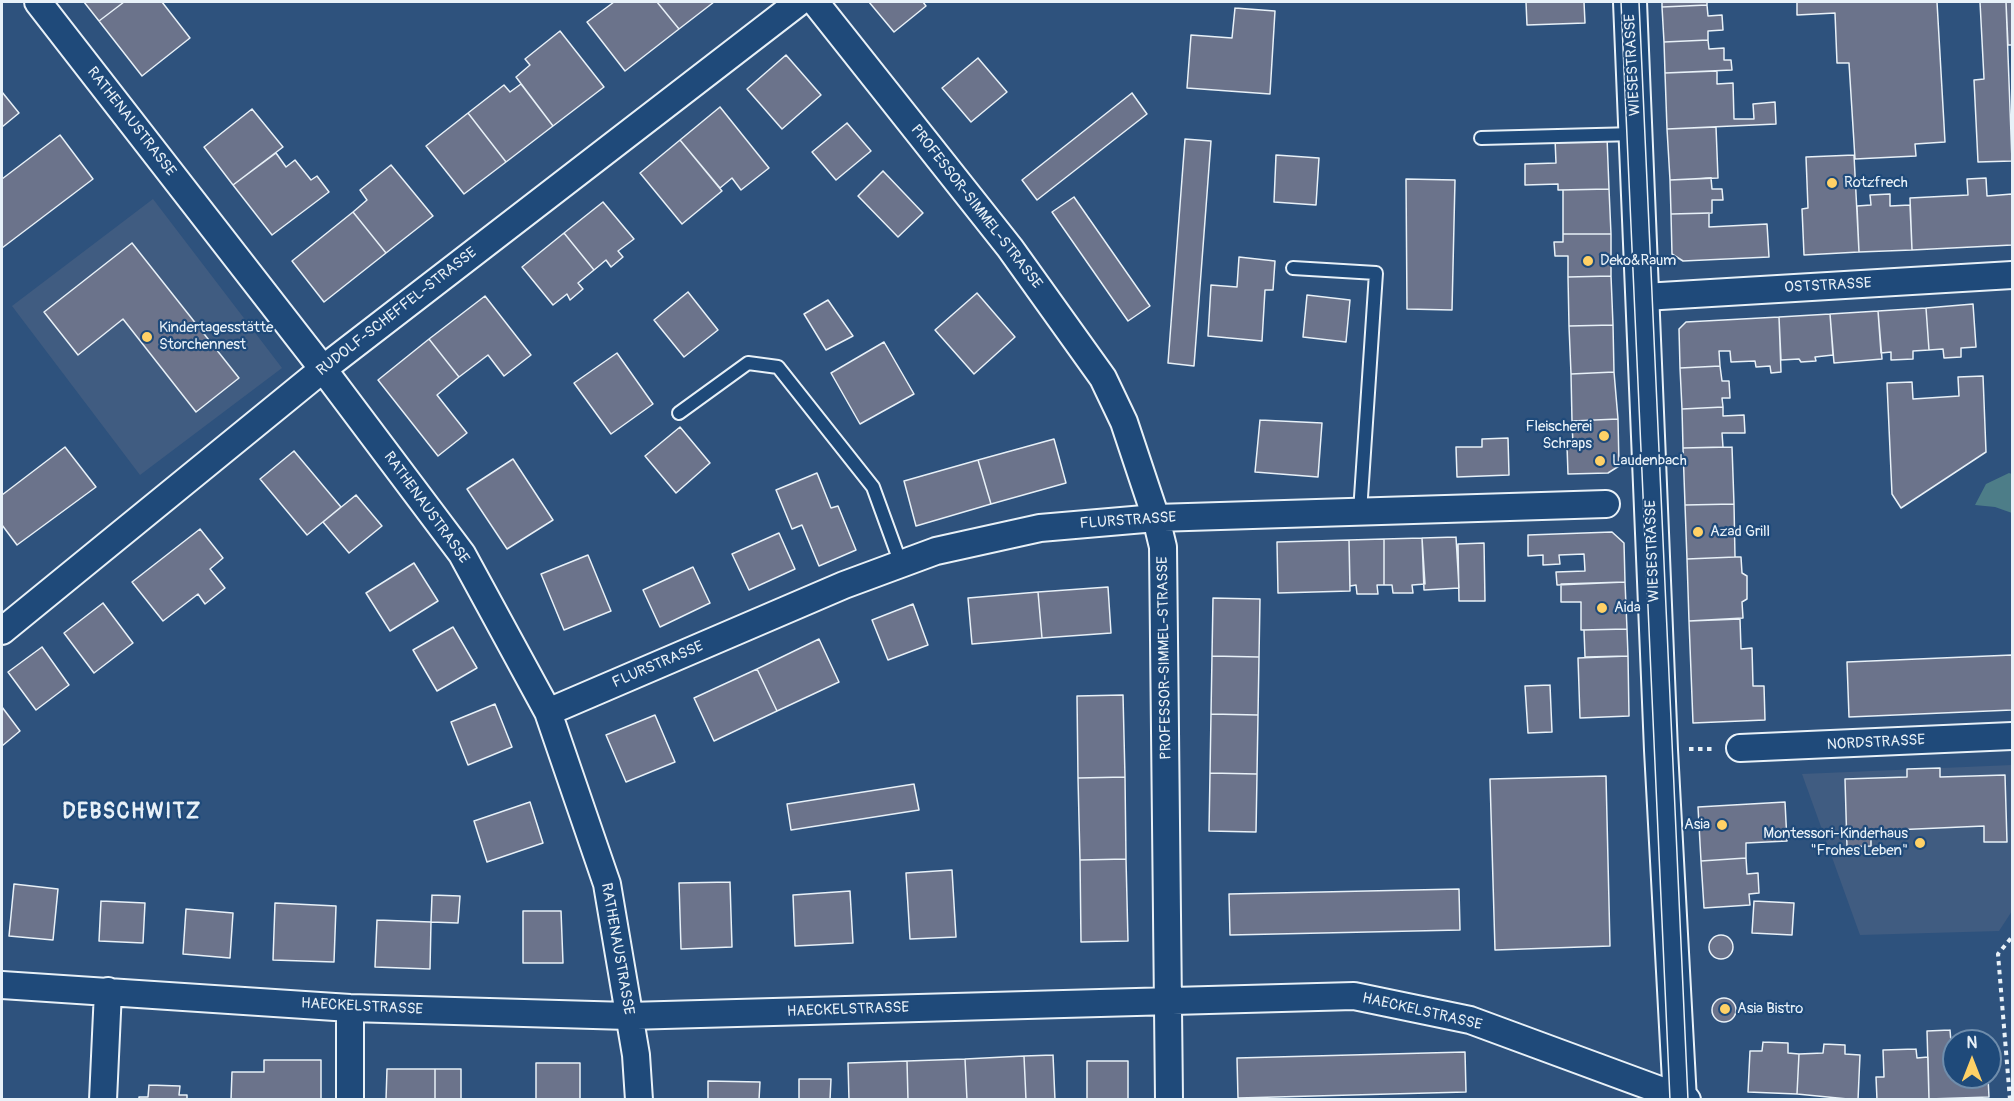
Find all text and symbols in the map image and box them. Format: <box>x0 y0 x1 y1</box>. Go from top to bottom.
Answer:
street label: WIESESTRASSE <box>1621 14 1645 116</box>
street label: RATHENAUSTRASSE <box>83 64 179 180</box>
street label: PROFESSOR-SIMMEL-STRASSE <box>906 121 1046 293</box>
place label: Rotzfrech <box>1844 174 1908 192</box>
marker: Rotzfrech <box>1825 176 1839 190</box>
street label: RUDOLF-SCHEFFEL-STRASSE <box>313 244 481 380</box>
place label: Deko&Raum <box>1600 252 1676 270</box>
marker: Deko&Raum <box>1581 254 1595 268</box>
street label: OSTSTRASSE <box>1784 275 1872 297</box>
place label: Kindertagesstätte Storchennest <box>159 319 273 354</box>
marker: Kindertagesstätte Storchennest <box>140 330 154 344</box>
place label: Fleischerei Schraps <box>1525 418 1592 453</box>
marker: Fleischerei Schraps <box>1597 429 1611 443</box>
street label: RATHENAUSTRASSE <box>379 449 473 567</box>
place label: Laudenbach <box>1612 452 1687 470</box>
marker: Laudenbach <box>1593 454 1607 468</box>
street label: WIESESTRASSE <box>1642 500 1664 602</box>
street label: FLURSTRASSE <box>1079 509 1177 533</box>
place label: Azad Grill <box>1710 523 1770 541</box>
marker: Azad Grill <box>1691 525 1705 539</box>
street label: PROFESSOR-SIMMEL-STRASSE <box>1154 556 1176 760</box>
place label: Aida <box>1614 599 1641 617</box>
marker: Aida <box>1595 601 1609 615</box>
street label: FLURSTRASSE <box>610 638 706 692</box>
street label: NORDSTRASSE <box>1826 731 1926 755</box>
district label: DEBSCHWITZ <box>62 800 202 826</box>
place label: Asia <box>1684 816 1710 834</box>
marker: Asia <box>1715 818 1729 832</box>
place label: Montessori-Kinderhaus "Frohes Leben" <box>1763 825 1908 860</box>
marker: Montessori-Kinderhaus "Frohes Leben" <box>1913 836 1927 850</box>
street label: RATHENAUSTRASSE <box>597 882 637 1016</box>
street label: HAECKELSTRASSE <box>1360 989 1484 1035</box>
street label: HAECKELSTRASSE <box>300 995 424 1019</box>
street label: HAECKELSTRASSE <box>787 999 909 1021</box>
place label: Asia Bistro <box>1737 1000 1803 1018</box>
marker: Asia Bistro <box>1718 1002 1732 1016</box>
north arrow <box>1942 1029 2002 1089</box>
text: N <box>1967 1033 1977 1053</box>

